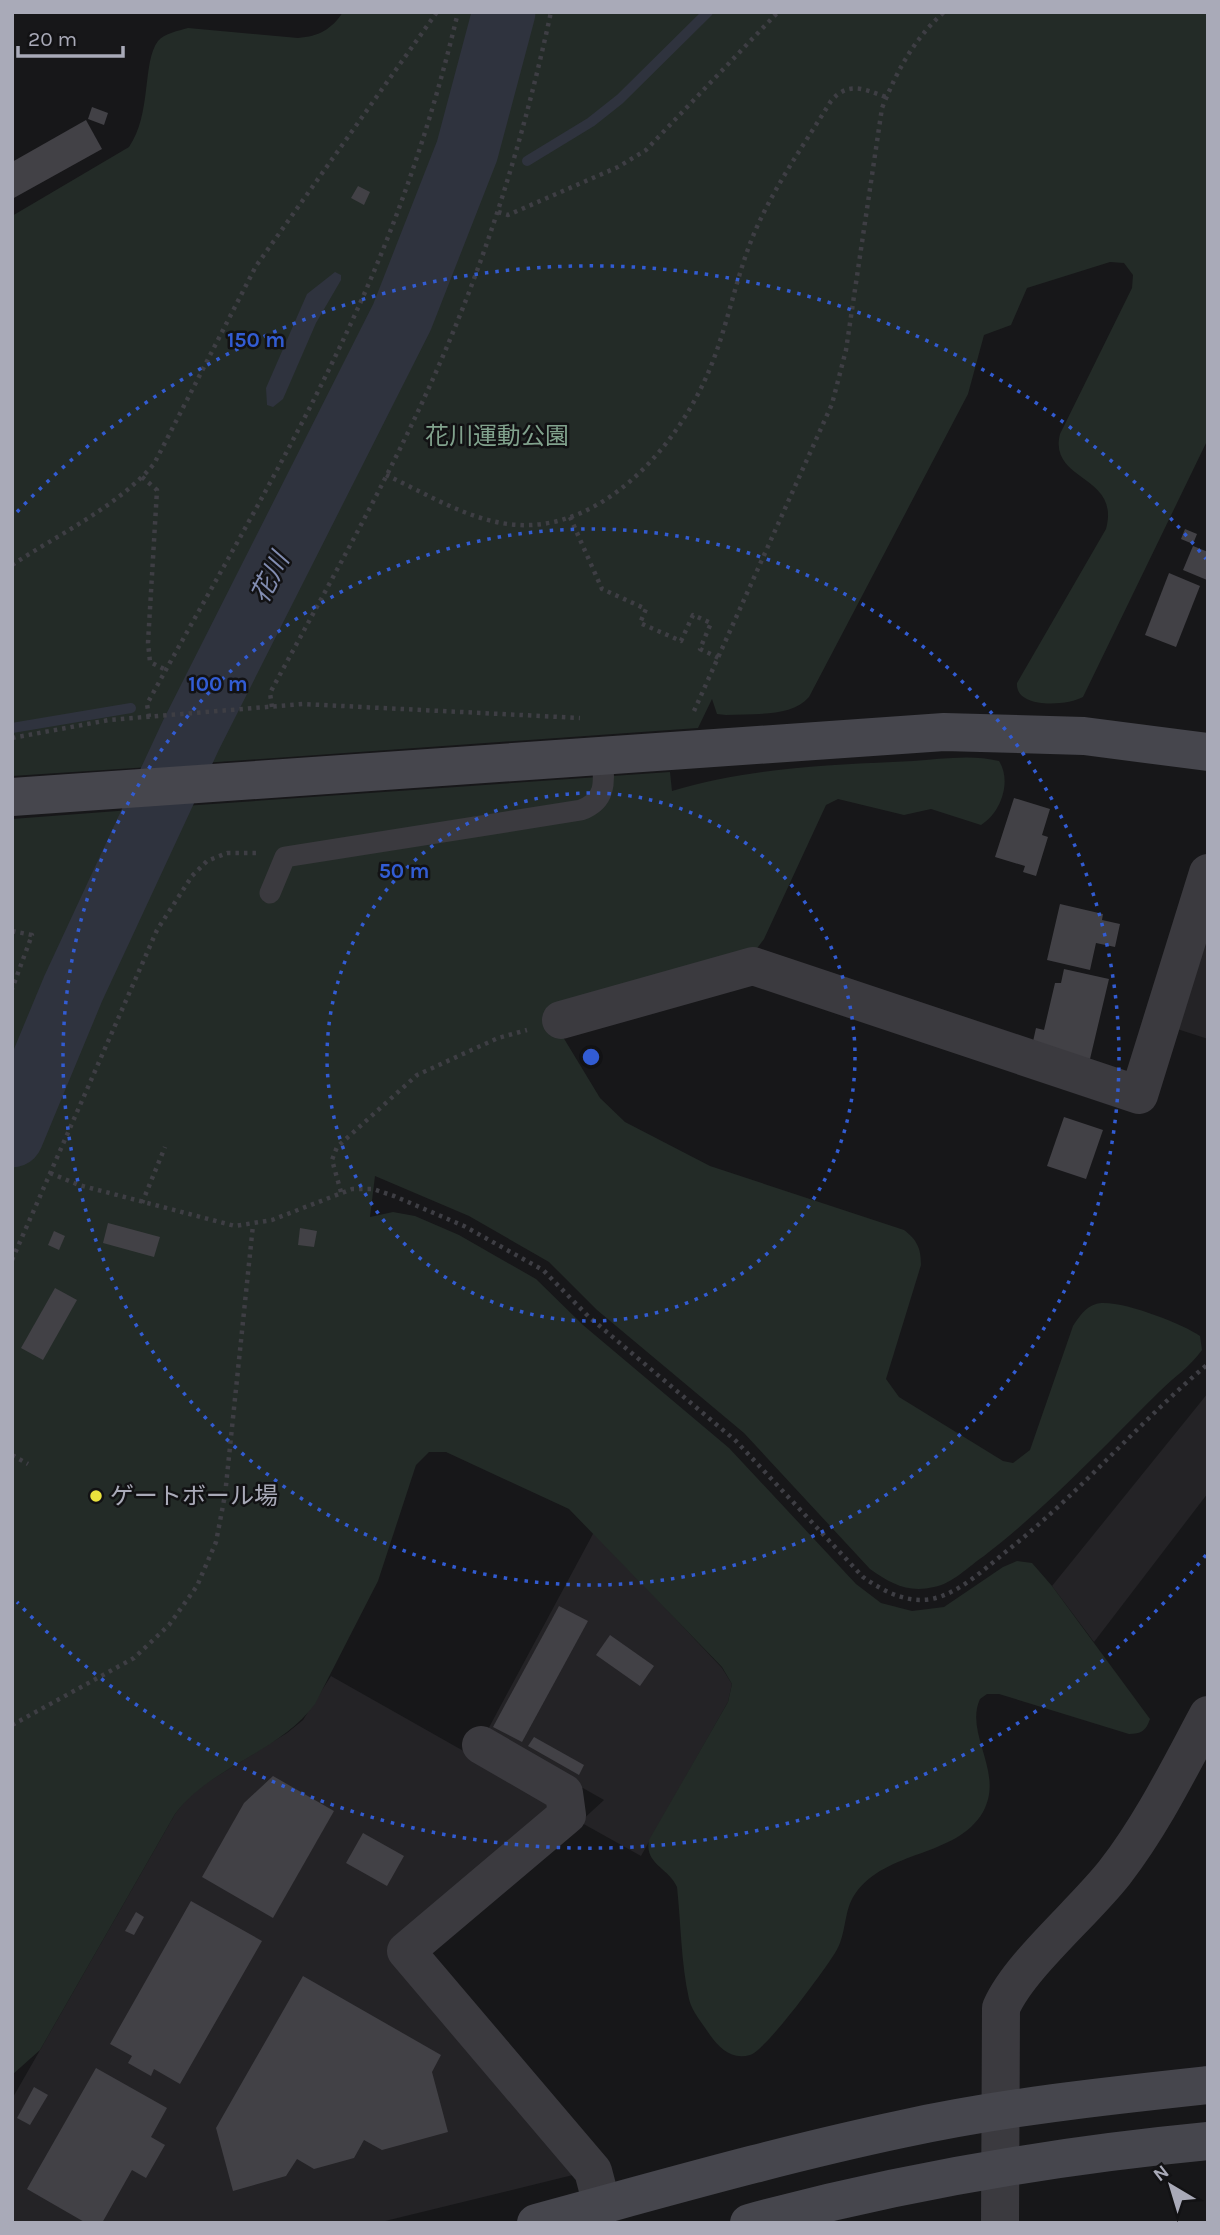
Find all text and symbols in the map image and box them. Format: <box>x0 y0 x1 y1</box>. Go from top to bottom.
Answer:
scale bar <box>18 14 122 58</box>
text: 20 m <box>28 27 77 51</box>
text: 150 m <box>227 328 285 352</box>
park label: 花川運動公園 <box>425 422 569 450</box>
water label: 花川 <box>244 545 297 608</box>
text: 100 m <box>188 672 248 696</box>
text: 50 m <box>379 859 429 883</box>
centre of rings <box>579 1045 603 1069</box>
place label: ゲートボール場 <box>110 1482 278 1510</box>
marker: ゲートボール場 <box>88 1488 104 1504</box>
north arrow <box>1136 2151 1206 2221</box>
text: N <box>1149 2161 1173 2186</box>

